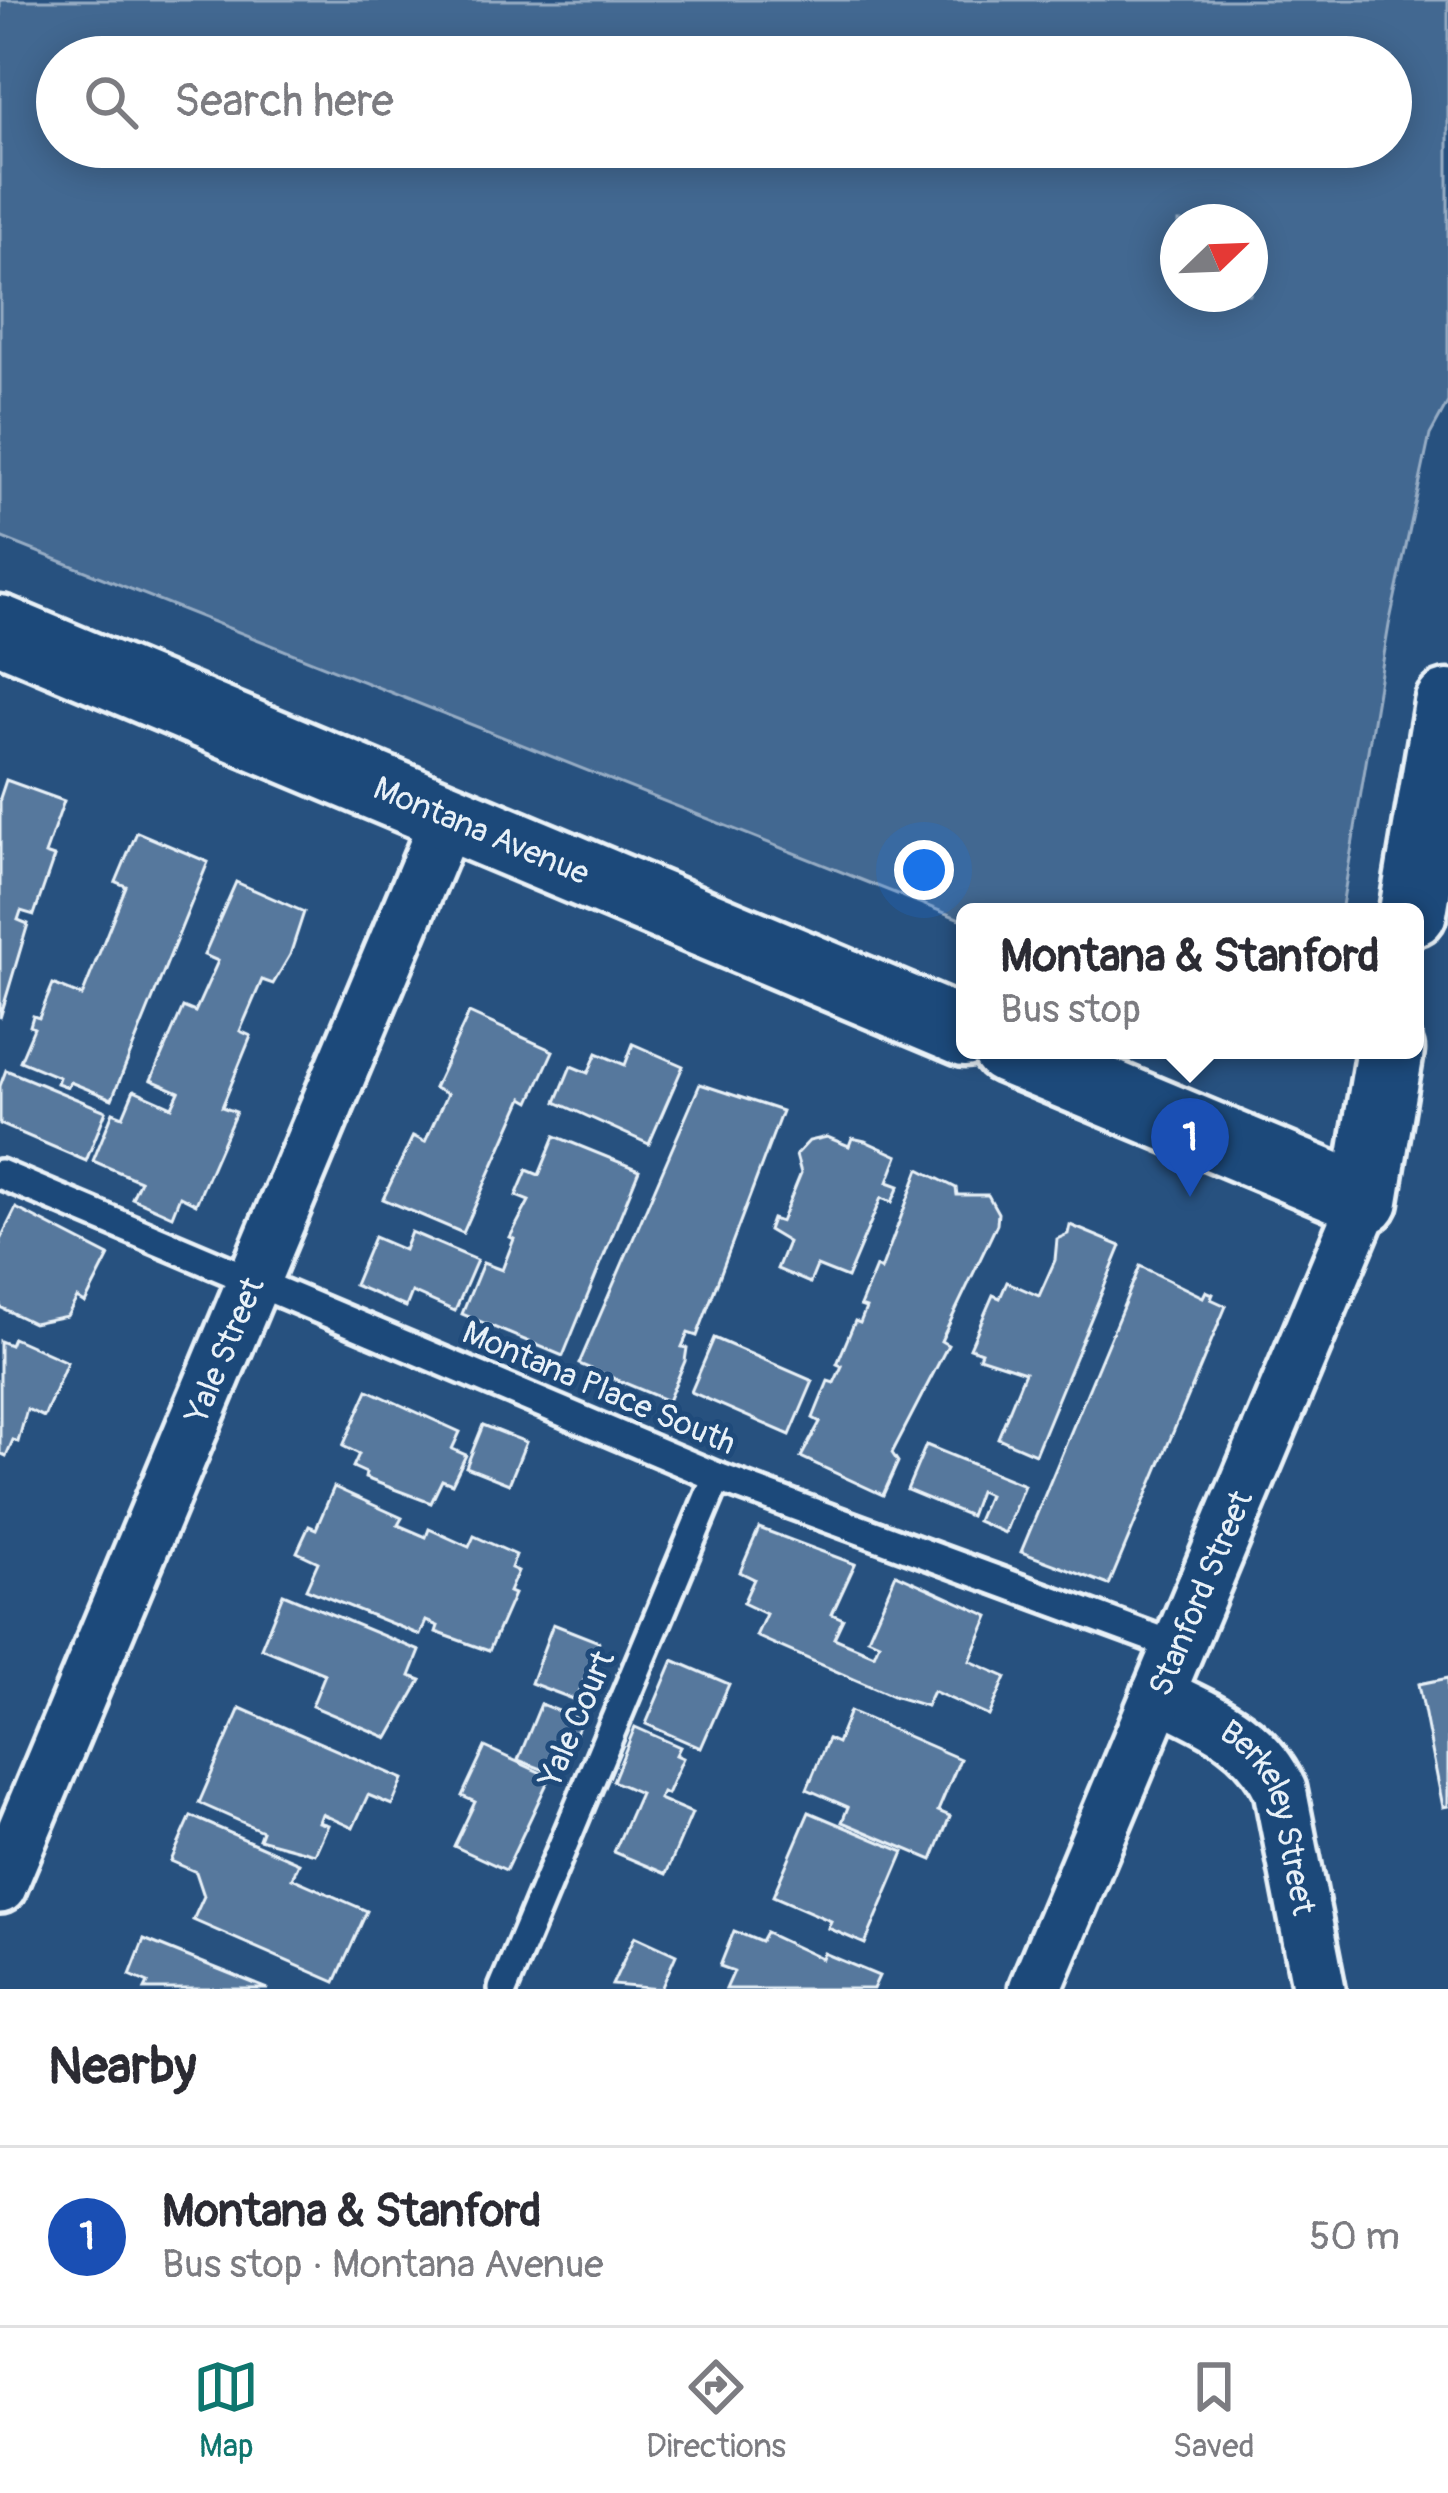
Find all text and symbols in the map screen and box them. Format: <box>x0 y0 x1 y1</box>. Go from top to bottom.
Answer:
search box <box>36 36 1412 168</box>
icon: search <box>78 69 144 135</box>
text: Search here <box>174 74 394 130</box>
north arrow <box>1160 204 1268 312</box>
street label: Montana Avenue <box>368 767 595 894</box>
your location <box>894 840 954 900</box>
popup <box>956 903 1424 1059</box>
text: Montana & Stanford <box>1000 929 1380 985</box>
text: Bus stop <box>1000 985 1141 1034</box>
pin: 1 <box>1151 1098 1229 1197</box>
street label: Yale Street <box>176 1270 274 1430</box>
street label: Montana Place South <box>456 1312 742 1464</box>
street label: Stanford Street <box>1139 1484 1262 1702</box>
street label: Yale Court <box>530 1644 624 1794</box>
street label: Berkeley Street <box>1212 1711 1325 1919</box>
text: Nearby <box>48 2035 196 2099</box>
text: Montana & Stanford <box>162 2184 541 2240</box>
text: 1 <box>79 2212 95 2261</box>
text: 50 m <box>1309 2212 1400 2261</box>
text: Bus stop · Montana Avenue <box>162 2240 604 2289</box>
tab: Map <box>193 2354 259 2467</box>
tab: Directions <box>646 2354 786 2467</box>
tab: Saved <box>1173 2354 1255 2467</box>

